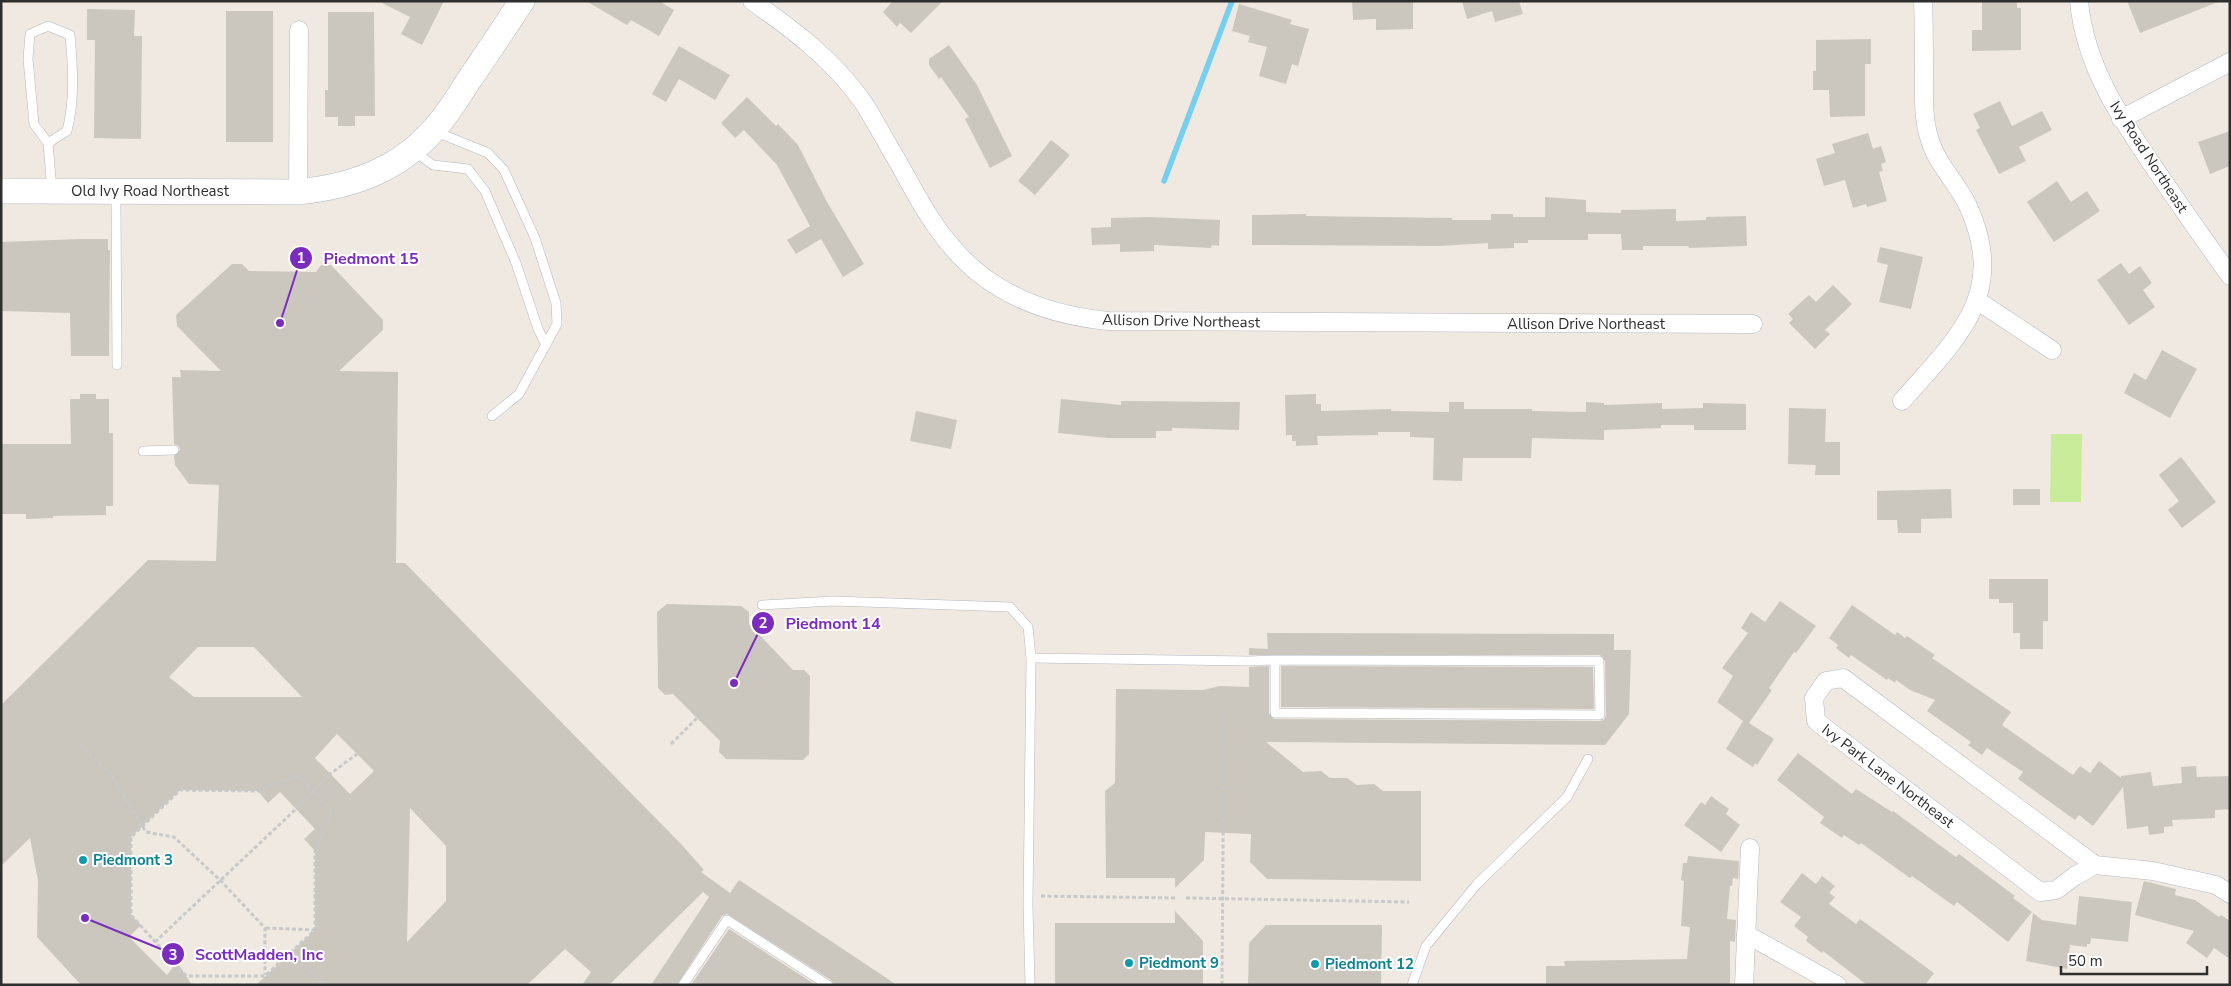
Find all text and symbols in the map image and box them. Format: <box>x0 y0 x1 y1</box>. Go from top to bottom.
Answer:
street label: Ivy Road Northeast <box>2105 97 2193 217</box>
street label: Old Ivy Road Northeast <box>71 181 230 201</box>
callout: Piedmont 15 <box>288 243 429 274</box>
text: 1 <box>296 248 306 268</box>
text: Piedmont 15 <box>323 248 419 270</box>
street label: Allison Drive Northeast <box>1102 310 1261 332</box>
street label: Allison Drive Northeast <box>1507 314 1666 334</box>
callout: Piedmont 14 <box>750 608 890 639</box>
text: 2 <box>758 613 768 633</box>
text: Piedmont 14 <box>785 613 881 635</box>
street label: Ivy Park Lane Northeast <box>1818 720 1959 833</box>
place label: Piedmont 3 <box>93 850 173 870</box>
marker: Piedmont 3 <box>77 854 89 866</box>
callout: ScottMadden, Inc <box>160 939 333 970</box>
text: ScottMadden, Inc <box>195 944 323 966</box>
scale bar <box>2061 944 2207 976</box>
text: 3 <box>168 945 178 965</box>
text: 50 m <box>2068 951 2103 971</box>
place label: Piedmont 9 <box>1139 953 1219 973</box>
place label: Piedmont 12 <box>1325 954 1414 974</box>
marker: Piedmont 9 <box>1123 957 1135 969</box>
marker: Piedmont 12 <box>1309 958 1321 970</box>

